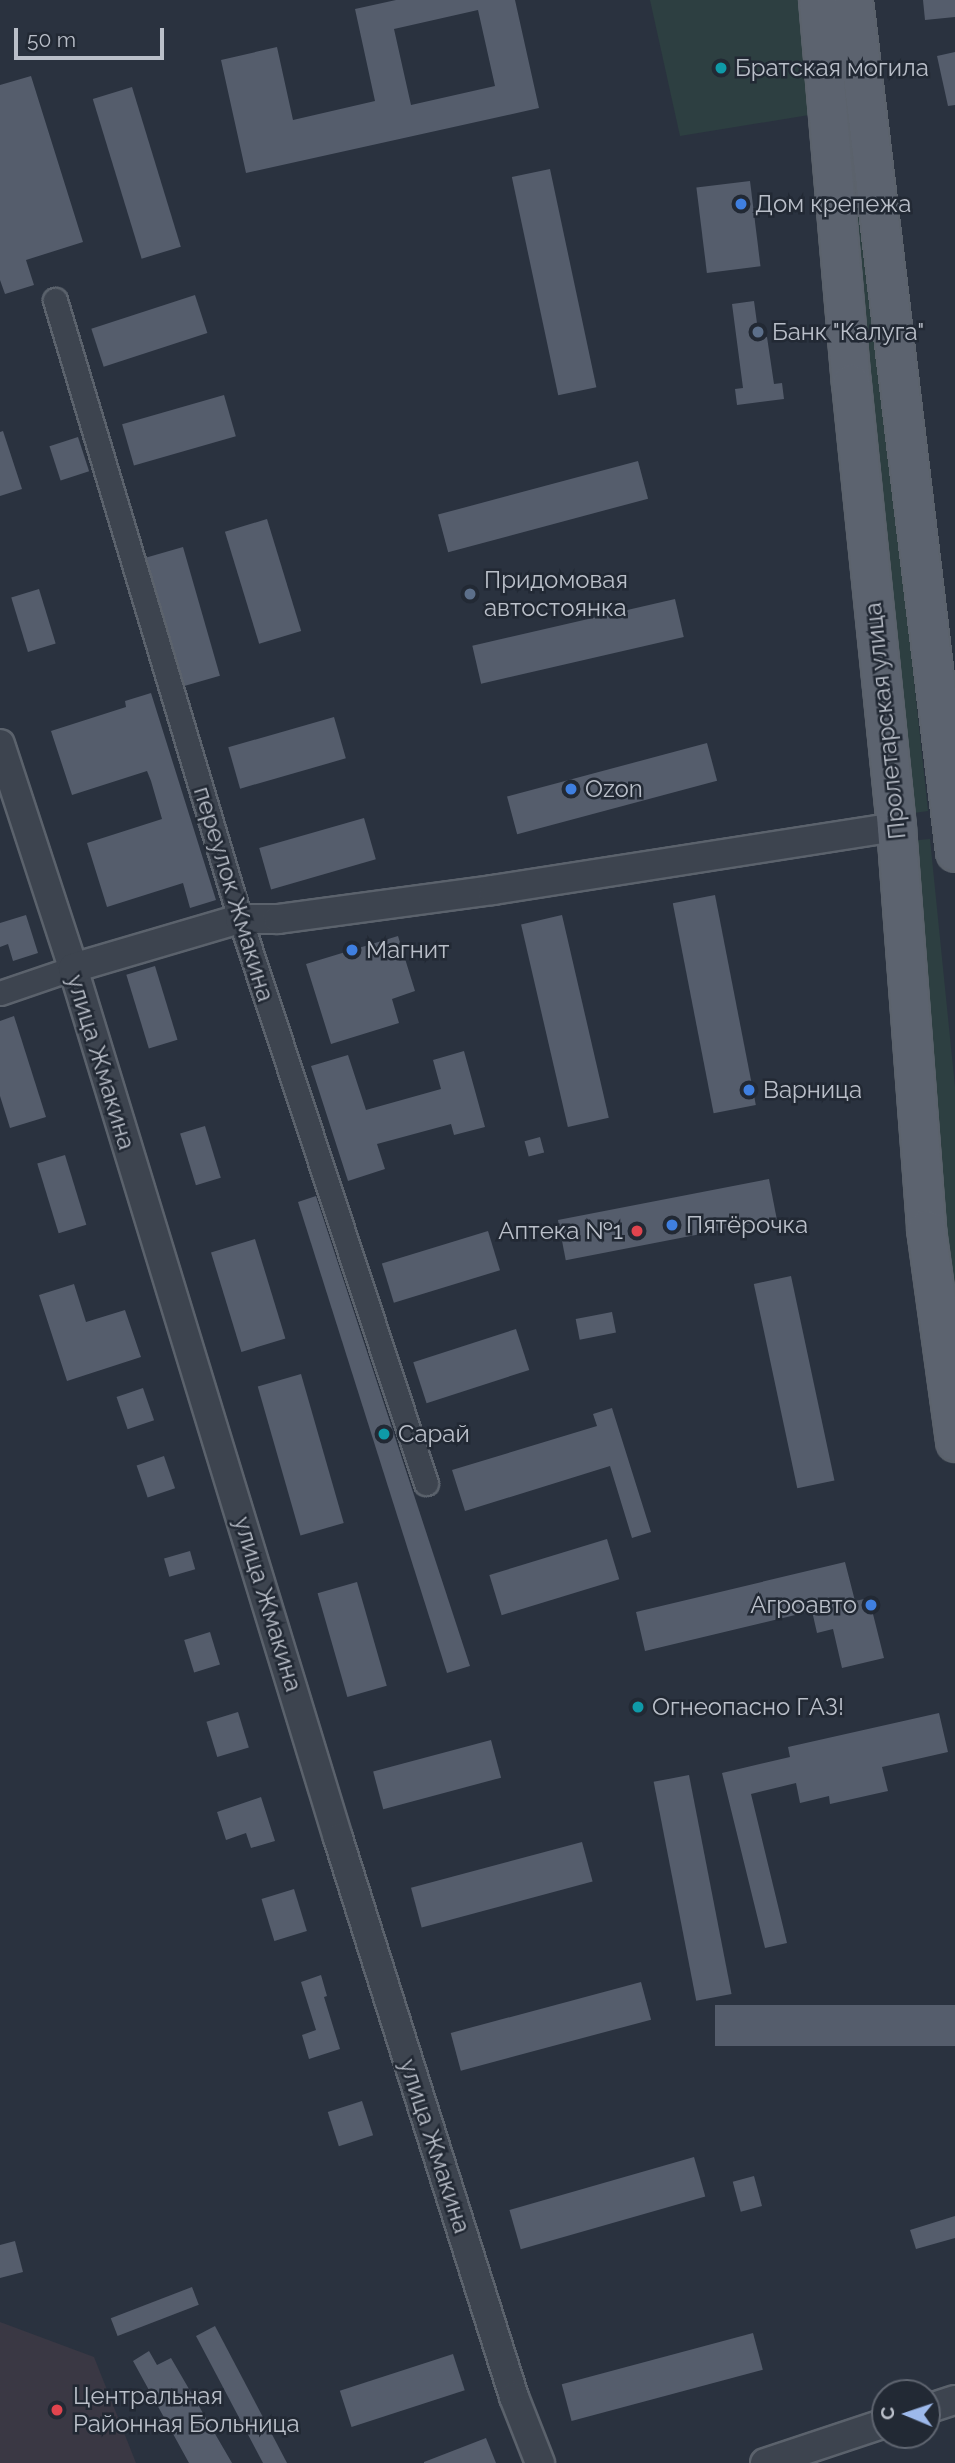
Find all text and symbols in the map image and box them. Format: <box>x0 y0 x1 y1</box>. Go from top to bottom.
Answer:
scale bar <box>18 14 168 58</box>
text: 50 m <box>27 27 76 52</box>
place label: Братская могила <box>735 54 929 82</box>
marker: Братская могила <box>713 60 729 76</box>
place label: Дом крепежа <box>755 190 911 218</box>
marker: Дом крепежа <box>733 196 749 212</box>
place label: Банк "Калуга" <box>772 318 925 346</box>
marker: Банк "Калуга" <box>750 324 766 340</box>
place label: Придомовая автостоянка <box>484 566 628 622</box>
marker: Придомовая автостоянка <box>462 586 478 602</box>
street label: Пролетарская улица <box>858 601 912 841</box>
place label: Ozon <box>585 775 643 803</box>
marker: Ozon <box>563 781 579 797</box>
street label: переулок Жмакина <box>188 783 280 1005</box>
place label: Магнит <box>366 936 449 964</box>
marker: Магнит <box>344 942 360 958</box>
street label: улица Жмакина <box>61 971 141 1153</box>
place label: Варница <box>763 1076 862 1104</box>
marker: Варница <box>741 1082 757 1098</box>
place label: Пятёрочка <box>686 1211 808 1239</box>
place label: Аптека №1 <box>498 1217 623 1245</box>
marker: Пятёрочка <box>664 1217 680 1233</box>
marker: Аптека №1 <box>629 1223 645 1239</box>
place label: Сарай <box>398 1420 470 1448</box>
marker: Сарай <box>376 1426 392 1442</box>
street label: улица Жмакина <box>228 1513 308 1695</box>
place label: Агроавто <box>750 1591 857 1619</box>
marker: Агроавто <box>863 1597 879 1613</box>
place label: Огнеопасно ГАЗ! <box>652 1693 844 1721</box>
marker: Огнеопасно ГАЗ! <box>630 1699 646 1715</box>
street label: улица Жмакина <box>393 2055 477 2237</box>
north arrow <box>871 2379 941 2449</box>
place label: Центральная Районная Больница <box>73 2382 300 2438</box>
marker: Центральная Районная Больница <box>47 2400 67 2420</box>
text: С <box>876 2406 898 2420</box>

